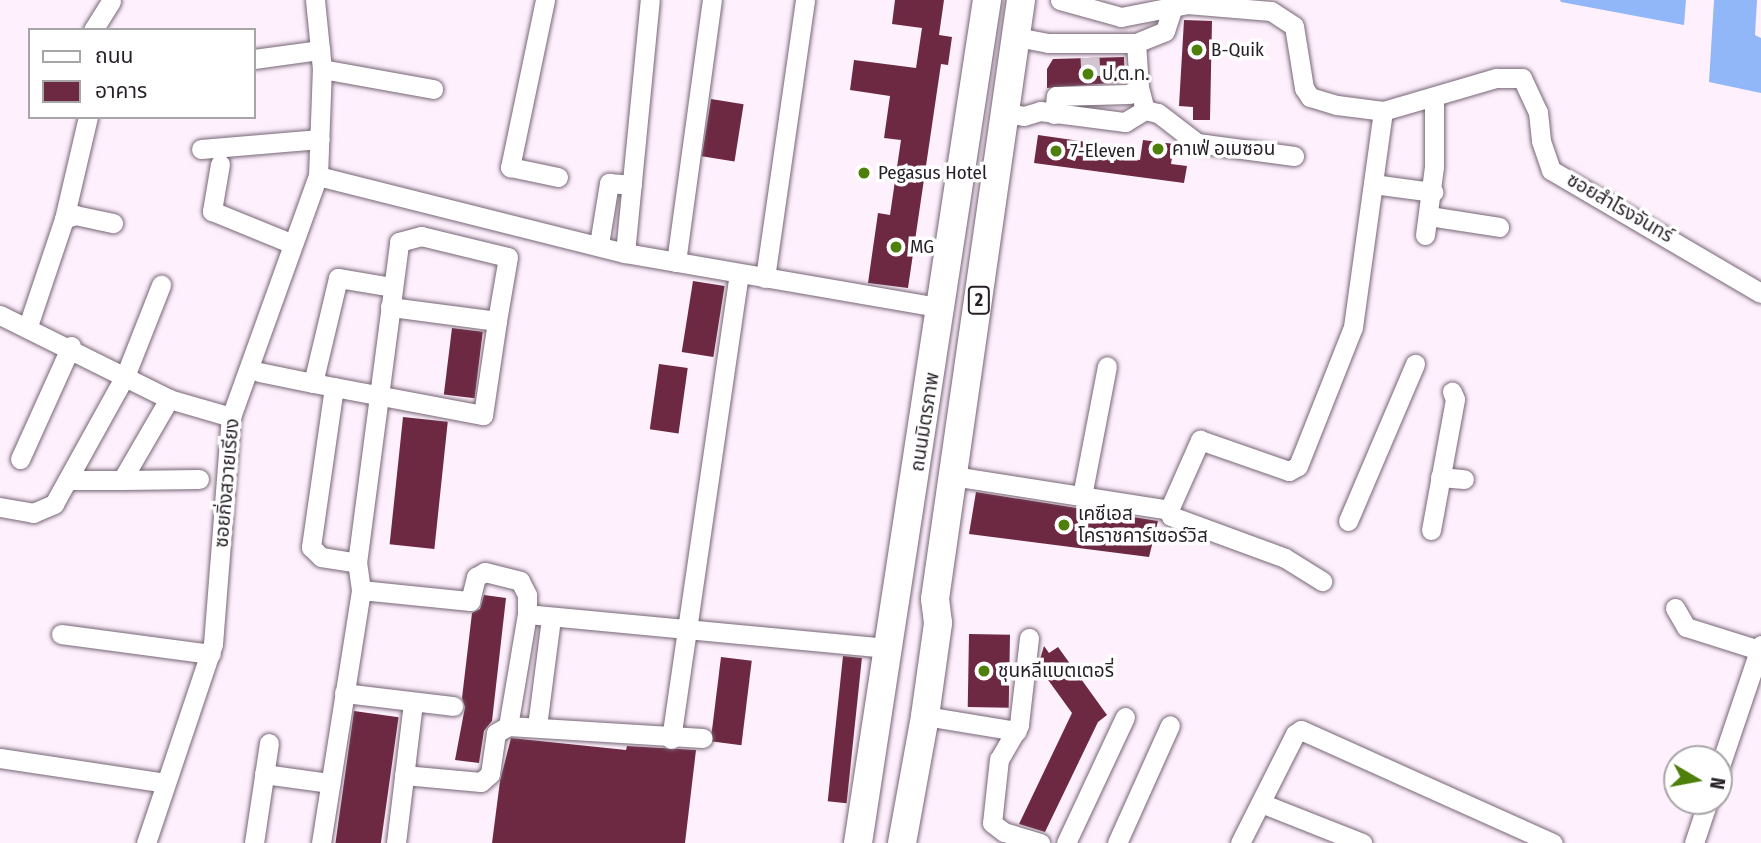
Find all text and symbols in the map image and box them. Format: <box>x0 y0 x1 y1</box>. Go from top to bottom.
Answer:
legend <box>28 28 256 119</box>
place label: B-Quik <box>1211 39 1264 61</box>
marker: B-Quik <box>1189 42 1205 58</box>
text: ถนน <box>95 43 133 69</box>
place label: ป.ต.ท. <box>1102 63 1149 85</box>
marker: ป.ต.ท. <box>1080 66 1096 82</box>
text: อาคาร <box>95 78 147 104</box>
place label: คาเฟ่ อเมซอน <box>1172 138 1275 160</box>
place label: 7-Eleven <box>1070 140 1135 162</box>
marker: คาเฟ่ อเมซอน <box>1150 141 1166 157</box>
marker: 7-Eleven <box>1048 143 1064 159</box>
place label: Pegasus Hotel <box>878 162 987 184</box>
marker: Pegasus Hotel <box>856 165 872 181</box>
street label: ซอยสำโรงจันทร์ <box>1563 168 1677 248</box>
place label: MG <box>910 236 934 258</box>
marker: MG <box>888 239 904 255</box>
road number: 2 <box>967 286 991 314</box>
street label: ถนนมิตรภาพ <box>906 371 944 473</box>
street label: ซอยกิ่งสวายเรียง <box>210 417 244 549</box>
place label: เคซีเอส โคราชคาร์เซอร์วิส <box>1078 503 1208 547</box>
marker: เคซีเอส โคราชคาร์เซอร์วิส <box>1056 517 1072 533</box>
place label: ชุนหลีแบตเตอรี่ <box>998 660 1114 682</box>
marker: ชุนหลีแบตเตอรี่ <box>976 663 992 679</box>
north arrow <box>1663 745 1733 815</box>
text: N <box>1705 776 1730 791</box>

